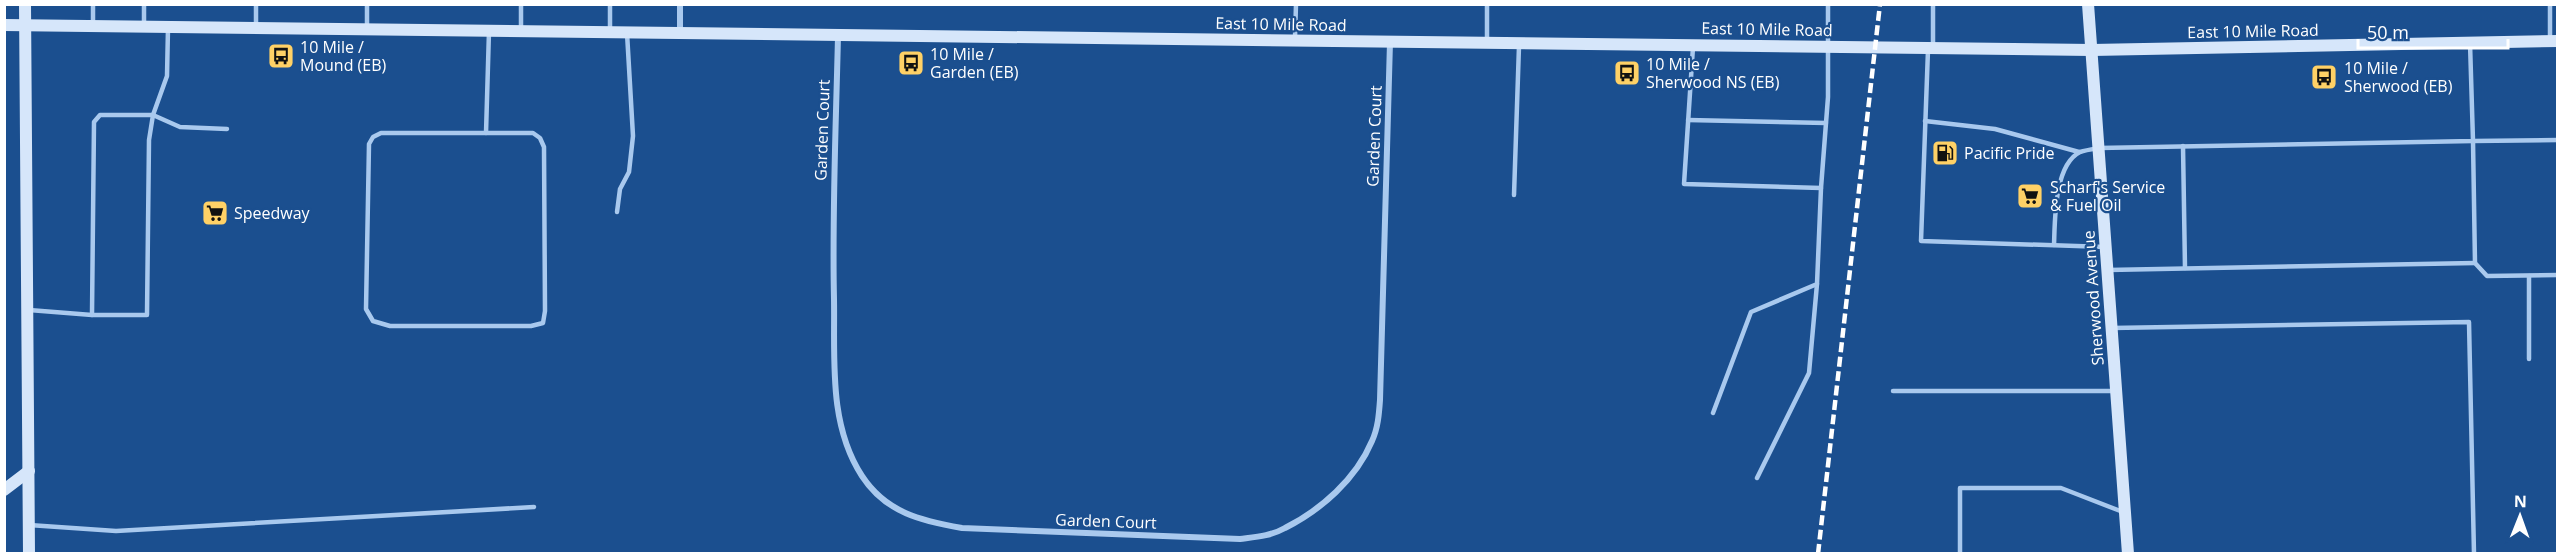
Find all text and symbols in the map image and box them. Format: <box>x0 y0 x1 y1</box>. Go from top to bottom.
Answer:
street label: East 10 Mile Road <box>1215 12 1347 36</box>
scale bar <box>2358 12 2508 50</box>
street label: East 10 Mile Road <box>1701 17 1833 41</box>
street label: East 10 Mile Road <box>2187 19 2319 43</box>
text: 50 m <box>2367 20 2409 44</box>
place label: 10 Mile / Mound (EB) <box>300 36 387 76</box>
bus stop icon: 10 Mile / Mound (EB) <box>266 41 296 71</box>
place label: 10 Mile / Garden (EB) <box>930 43 1019 83</box>
bus stop icon: 10 Mile / Garden (EB) <box>896 48 926 78</box>
place label: 10 Mile / Sherwood NS (EB) <box>1646 53 1780 93</box>
place label: 10 Mile / Sherwood (EB) <box>2344 57 2453 97</box>
bus stop icon: 10 Mile / Sherwood NS (EB) <box>1612 58 1642 88</box>
bus stop icon: 10 Mile / Sherwood (EB) <box>2309 62 2339 92</box>
street label: Garden Court <box>809 79 835 181</box>
street label: Garden Court <box>1361 85 1387 187</box>
fuel station icon: Pacific Pride <box>1930 138 1960 168</box>
place label: Pacific Pride <box>1964 142 2054 164</box>
place label: Scharf's Service & Fuel Oil <box>2050 176 2165 216</box>
supermarket icon: Scharf's Service & Fuel Oil <box>2015 181 2045 211</box>
supermarket icon: Speedway <box>200 198 230 228</box>
place label: Speedway <box>234 202 311 224</box>
street label: Sherwood Avenue <box>2077 230 2109 366</box>
north arrow <box>2490 486 2550 546</box>
text: N <box>2514 490 2527 512</box>
street label: Garden Court <box>1055 508 1157 534</box>

